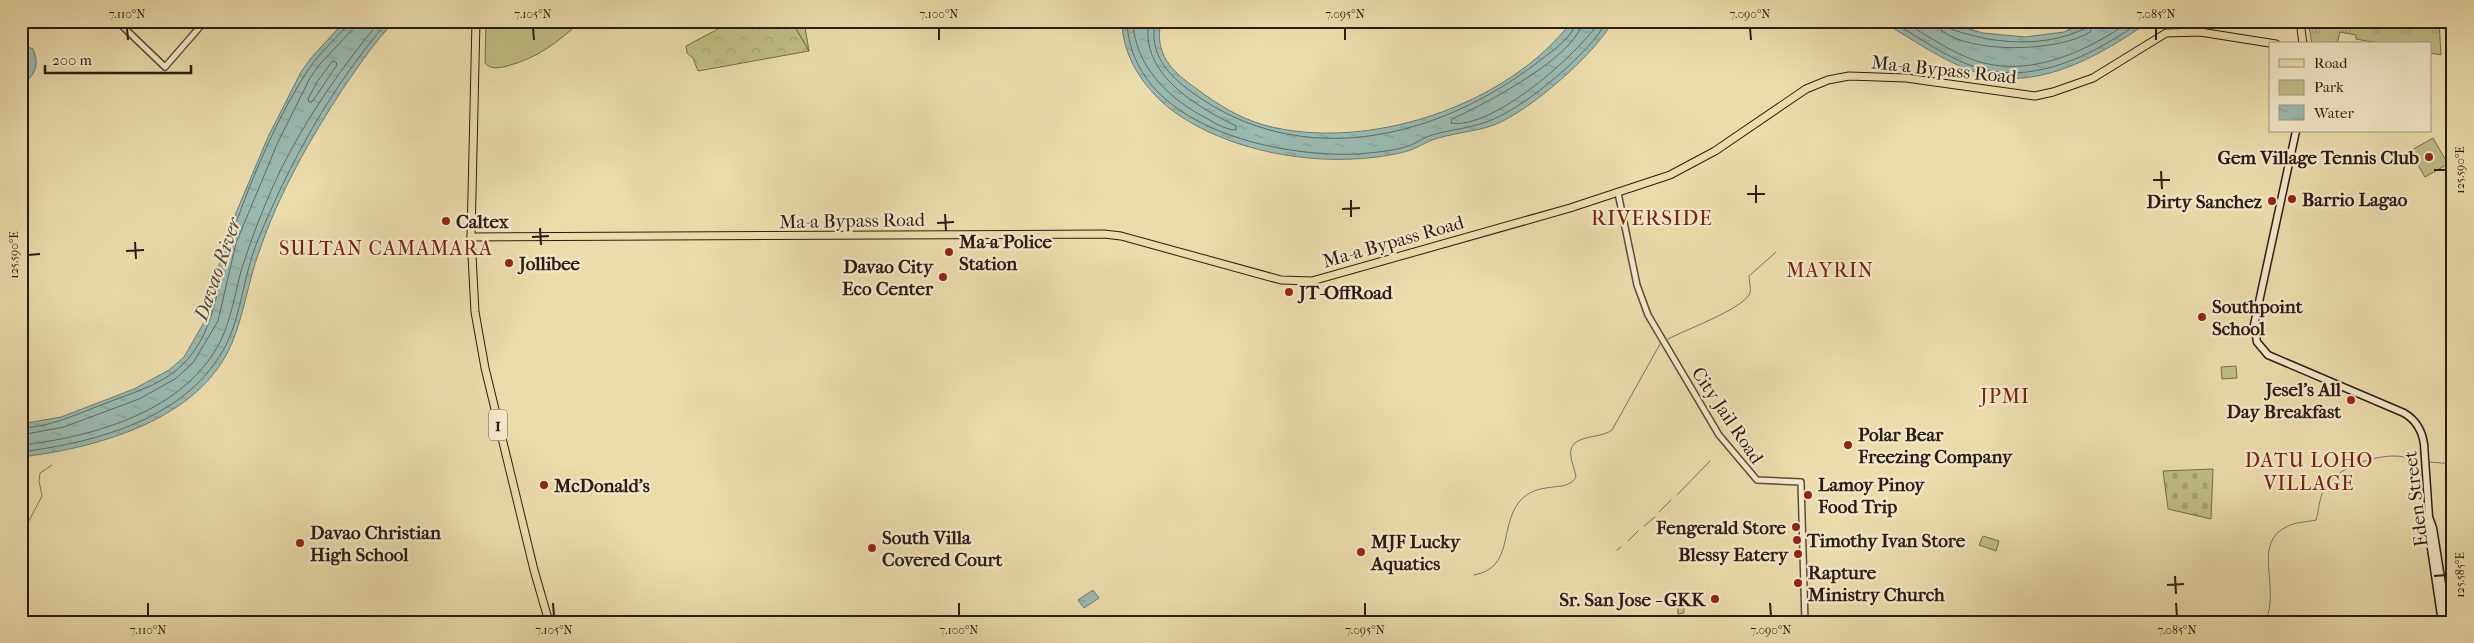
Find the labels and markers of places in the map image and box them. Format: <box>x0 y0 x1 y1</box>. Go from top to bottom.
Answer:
place label: Gem Village Tennis Club <box>2217 147 2419 169</box>
marker: Gem Village Tennis Club <box>2423 151 2435 163</box>
place label: Barrio Lagao <box>2302 189 2408 211</box>
place label: Dirty Sanchez <box>2147 191 2263 213</box>
marker: Barrio Lagao <box>2286 193 2298 205</box>
marker: Dirty Sanchez <box>2266 195 2278 207</box>
place label: Caltex <box>456 211 510 233</box>
marker: Caltex <box>440 215 452 227</box>
place label: Ma-a Police Station <box>958 231 1053 275</box>
marker: Ma-a Police Station <box>943 246 955 258</box>
place label: Jollibee <box>517 253 581 275</box>
place label: Davao City Eco Center <box>842 256 934 300</box>
marker: Jollibee <box>503 257 515 269</box>
marker: Davao City Eco Center <box>937 271 949 283</box>
place label: JT-OffRoad <box>1297 282 1393 304</box>
marker: JT-OffRoad <box>1283 286 1295 298</box>
place label: Southpoint School <box>2212 296 2303 340</box>
marker: Southpoint School <box>2196 311 2208 323</box>
place label: Jesel's All Day Breakfast <box>2227 379 2342 423</box>
marker: Jesel's All Day Breakfast <box>2345 394 2357 406</box>
place label: Polar Bear Freezing Company <box>1857 424 2013 468</box>
marker: Polar Bear Freezing Company <box>1842 439 1854 451</box>
place label: Lamoy Pinoy Food Trip <box>1817 474 1925 518</box>
place label: McDonald's <box>553 475 650 497</box>
marker: McDonald's <box>538 479 550 491</box>
marker: Lamoy Pinoy Food Trip <box>1802 489 1814 501</box>
place label: Fengerald Store <box>1655 517 1787 539</box>
marker: Fengerald Store <box>1790 521 1802 533</box>
place label: Davao Christian High School <box>310 522 442 566</box>
place label: South Villa Covered Court <box>882 527 1003 571</box>
place label: Timothy Ivan Store <box>1806 530 1966 552</box>
place label: MJF Lucky Aquatics <box>1370 531 1461 575</box>
marker: Timothy Ivan Store <box>1791 534 1803 546</box>
marker: Davao Christian High School <box>294 537 306 549</box>
marker: South Villa Covered Court <box>866 542 878 554</box>
place label: Blessy Eatery <box>1678 544 1789 566</box>
marker: MJF Lucky Aquatics <box>1355 546 1367 558</box>
marker: Blessy Eatery <box>1792 548 1804 560</box>
place label: Rapture Ministry Church <box>1807 562 1945 606</box>
marker: Rapture Ministry Church <box>1792 577 1804 589</box>
place label: Sr. San Jose - GKK <box>1559 589 1706 611</box>
marker: Sr. San Jose - GKK <box>1709 593 1721 605</box>

